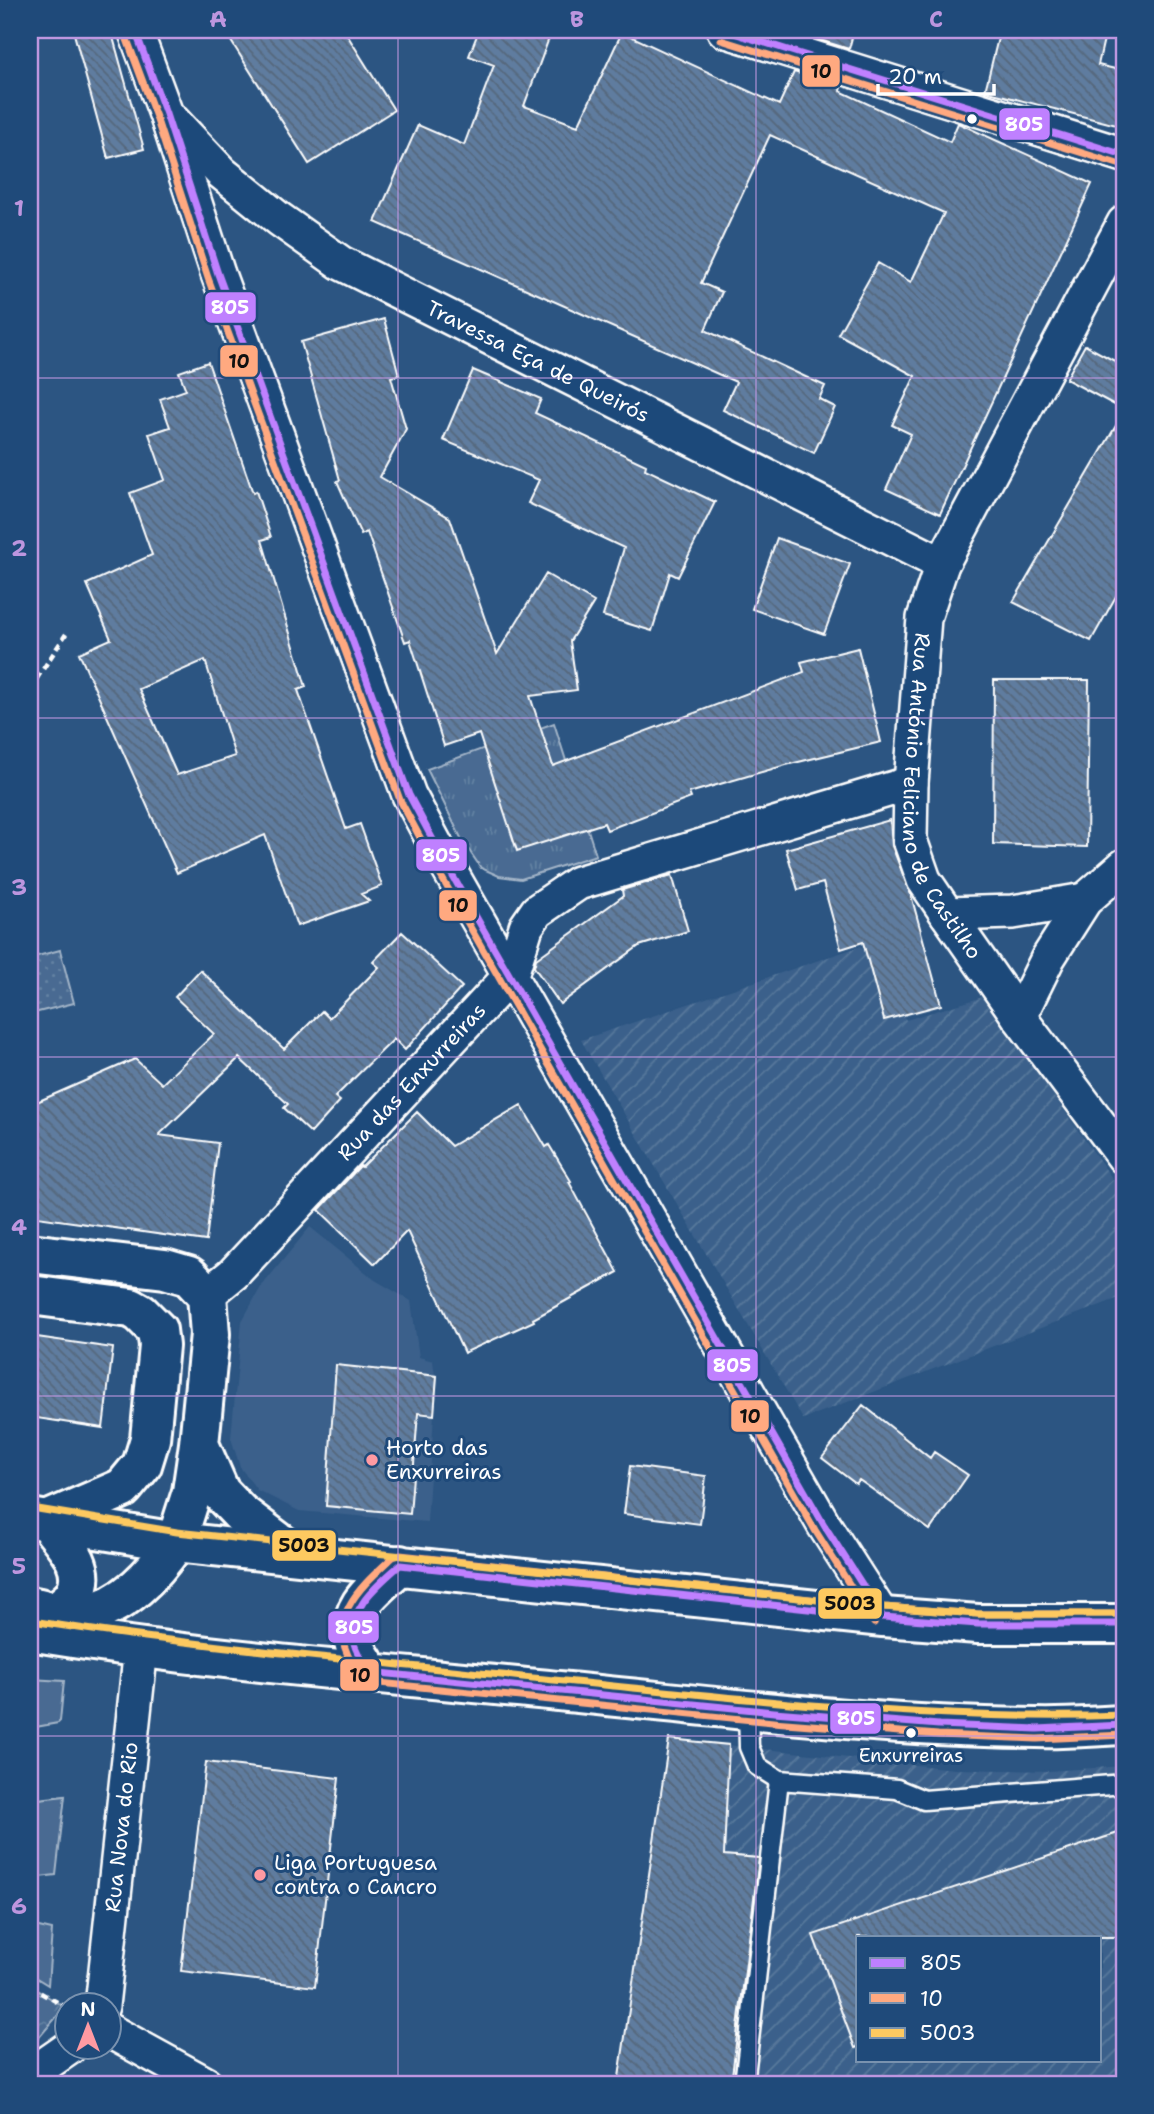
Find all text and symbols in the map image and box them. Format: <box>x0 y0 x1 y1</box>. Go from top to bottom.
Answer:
text: A <box>209 4 227 34</box>
text: B <box>570 4 584 34</box>
text: C <box>929 4 943 34</box>
scale bar <box>878 52 993 96</box>
line badge: 10 <box>801 54 841 88</box>
text: 10 <box>810 59 832 84</box>
text: 20 m <box>888 63 942 91</box>
line badge: 805 <box>998 107 1051 141</box>
unlabelled marker <box>965 112 979 126</box>
text: 805 <box>1005 112 1043 137</box>
text: 1 <box>14 193 24 223</box>
line badge: 805 <box>204 291 257 324</box>
street label: Travessa Eça de Queirós <box>422 294 654 429</box>
text: 805 <box>211 295 249 320</box>
line badge: 10 <box>219 344 259 378</box>
text: 10 <box>228 349 250 374</box>
text: 2 <box>11 533 27 563</box>
street label: Rua António Feliciano de Castilho <box>896 632 988 965</box>
line badge: 805 <box>415 838 468 872</box>
text: 805 <box>422 843 460 868</box>
text: 3 <box>11 872 27 902</box>
line badge: 10 <box>438 889 478 922</box>
text: 10 <box>447 893 469 918</box>
street label: Rua das Enxurreiras <box>331 997 492 1167</box>
text: 4 <box>11 1212 27 1242</box>
line badge: 805 <box>706 1348 759 1382</box>
text: 805 <box>713 1353 751 1378</box>
line badge: 10 <box>730 1399 770 1433</box>
text: 10 <box>739 1404 761 1429</box>
place label: Horto das Enxurreiras <box>386 1434 502 1486</box>
marker: Horto das Enxurreiras <box>364 1452 380 1468</box>
line badge: 5003 <box>271 1529 337 1562</box>
text: 5003 <box>278 1533 330 1558</box>
text: 5 <box>12 1551 26 1581</box>
line badge: 5003 <box>817 1587 883 1620</box>
text: 5003 <box>824 1591 876 1616</box>
line badge: 805 <box>327 1610 380 1644</box>
text: 805 <box>335 1615 373 1640</box>
line badge: 10 <box>339 1658 380 1692</box>
text: 10 <box>349 1663 371 1688</box>
line badge: 805 <box>829 1702 882 1735</box>
text: 805 <box>837 1706 875 1731</box>
marker: Enxurreiras <box>904 1726 918 1740</box>
street label: Rua Nova do Rio <box>98 1740 145 1914</box>
place label: Enxurreiras <box>859 1743 963 1768</box>
place label: Liga Portuguesa contra o Cancro <box>274 1849 437 1901</box>
marker: Liga Portuguesa contra o Cancro <box>252 1867 268 1883</box>
text: 6 <box>11 1891 27 1921</box>
legend <box>856 1936 1102 2062</box>
text: 805 <box>920 1949 962 1977</box>
text: 10 <box>920 1985 943 2013</box>
north arrow <box>52 1992 122 2062</box>
text: N <box>80 1997 96 2022</box>
text: 5003 <box>920 2019 976 2047</box>

